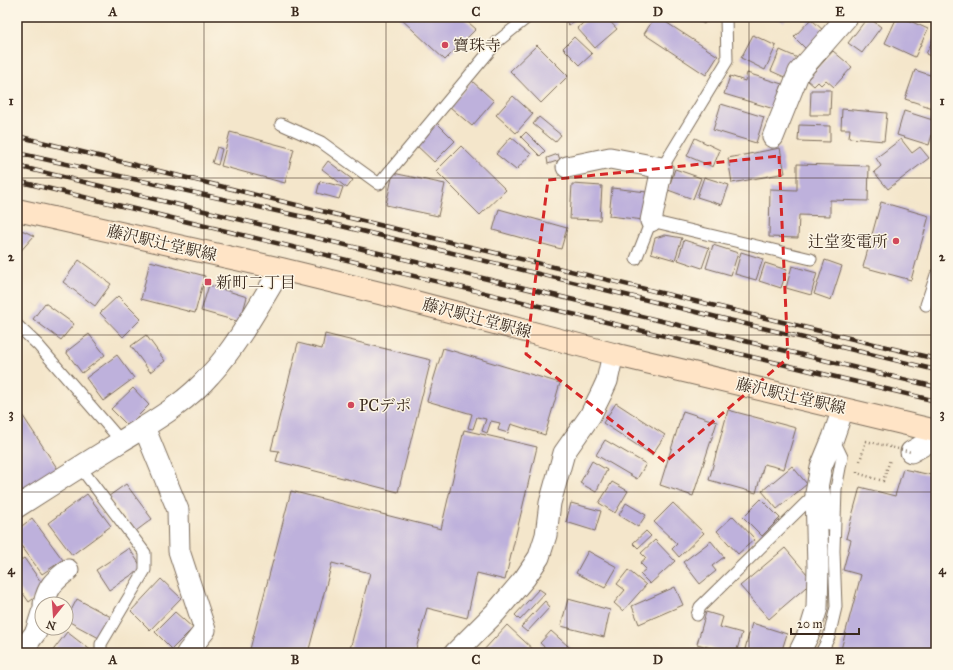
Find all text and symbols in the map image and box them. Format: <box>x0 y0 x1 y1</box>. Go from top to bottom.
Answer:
text: A <box>108 4 118 20</box>
text: B <box>291 4 300 20</box>
text: C <box>472 4 481 20</box>
text: D <box>653 4 663 20</box>
text: E <box>835 4 845 20</box>
place label: 寶珠寺 <box>453 36 501 55</box>
marker: 寶珠寺 <box>440 40 450 50</box>
text: 1 <box>8 93 14 109</box>
text: 1 <box>939 93 945 109</box>
street label: 藤沢駅辻堂駅線 <box>105 221 219 265</box>
place label: 辻堂変電所 <box>808 232 888 251</box>
marker: 辻堂変電所 <box>891 236 901 246</box>
text: 2 <box>8 249 15 265</box>
text: 2 <box>939 249 946 265</box>
place label: 新町二丁目 <box>216 273 296 292</box>
marker: 新町二丁目 <box>203 277 213 287</box>
street label: 藤沢駅辻堂駅線 <box>420 294 534 342</box>
street label: 藤沢駅辻堂駅線 <box>734 374 848 418</box>
place label: PCデポ <box>359 396 411 415</box>
marker: PCデポ <box>346 400 356 410</box>
text: 3 <box>8 406 14 422</box>
text: 3 <box>939 406 945 422</box>
text: 4 <box>7 562 15 578</box>
text: 4 <box>938 562 946 578</box>
north arrow <box>34 596 74 636</box>
scale bar <box>791 610 859 636</box>
text: N <box>44 617 58 633</box>
text: 20 m <box>797 617 823 631</box>
text: A <box>108 652 118 668</box>
text: B <box>291 652 300 668</box>
text: C <box>472 652 481 668</box>
text: D <box>653 652 663 668</box>
text: E <box>835 652 845 668</box>

